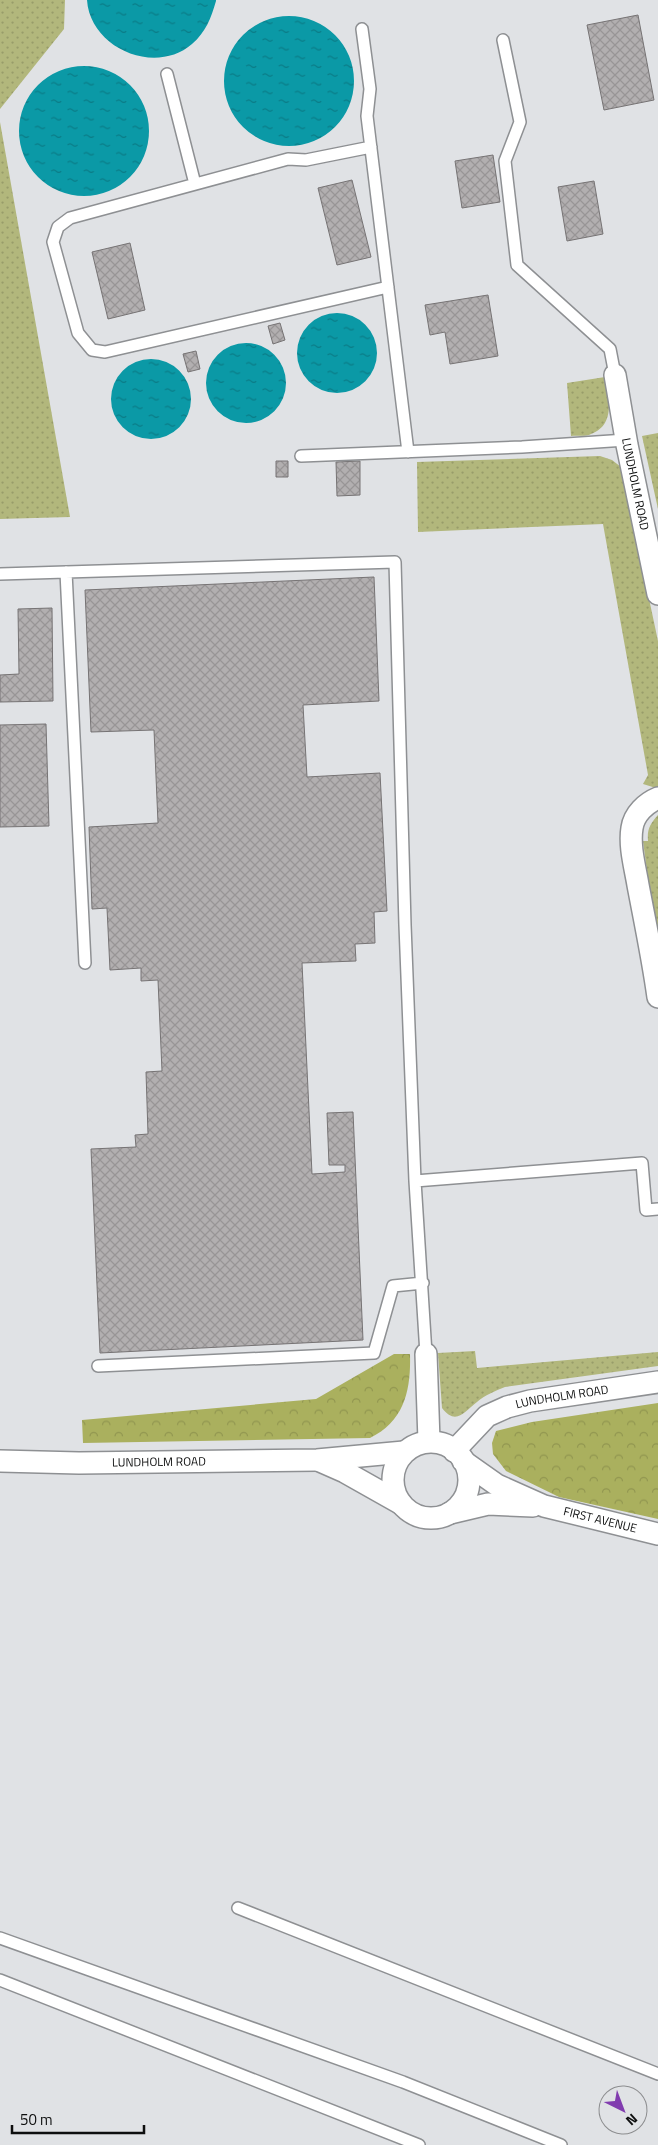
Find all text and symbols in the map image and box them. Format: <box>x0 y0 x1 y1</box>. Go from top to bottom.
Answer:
street label: LUNDHOLM ROAD <box>617 436 655 532</box>
street label: LUNDHOLM ROAD <box>513 1379 610 1413</box>
street label: LUNDHOLM ROAD <box>112 1451 206 1472</box>
street label: FIRST AVENUE <box>562 1501 639 1538</box>
north arrow <box>598 2085 648 2135</box>
scale bar <box>12 2102 145 2134</box>
text: 50 m <box>20 2108 53 2131</box>
text: N <box>621 2109 643 2131</box>

